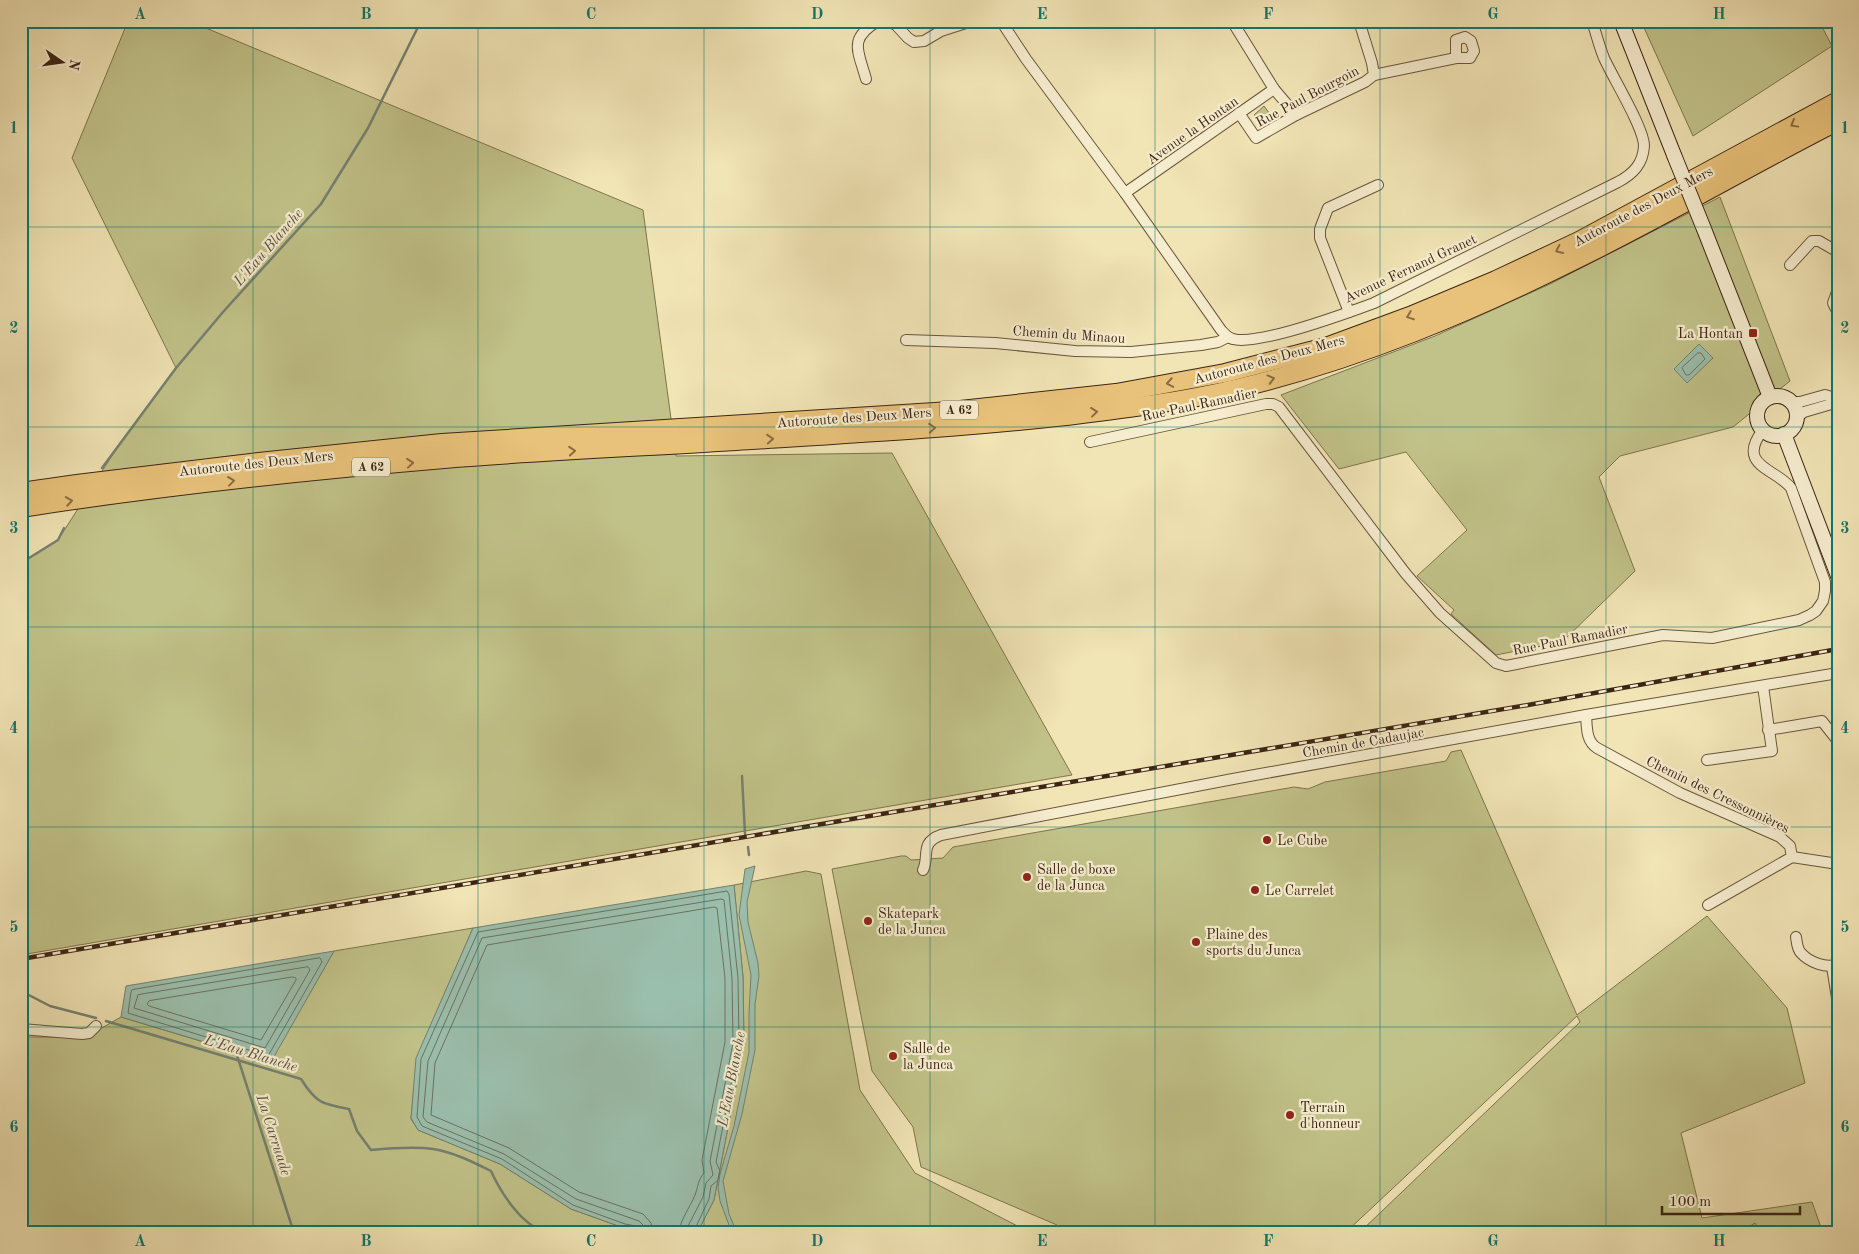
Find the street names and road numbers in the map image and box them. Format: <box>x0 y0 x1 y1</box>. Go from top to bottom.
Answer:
street label: Rue Paul Bourgoin <box>1254 64 1362 130</box>
street label: Avenue la Hontan <box>1144 94 1241 168</box>
street label: Autoroute des Deux Mers <box>1572 164 1715 249</box>
street label: Avenue Fernand Granet <box>1342 232 1479 306</box>
street label: Chemin du Minaou <box>1012 324 1126 346</box>
street label: Autoroute des Deux Mers <box>1192 333 1346 387</box>
street label: Rue Paul Ramadier <box>1140 386 1258 424</box>
road number: A 62 <box>940 400 978 420</box>
street label: Autoroute des Deux Mers <box>776 406 932 430</box>
street label: Autoroute des Deux Mers <box>178 449 334 479</box>
road number: A 62 <box>352 458 390 477</box>
street label: Rue Paul Ramadier <box>1511 622 1629 658</box>
street label: Chemin de Cadaujac <box>1301 725 1425 761</box>
street label: Chemin des Cressonnières <box>1644 754 1792 836</box>

